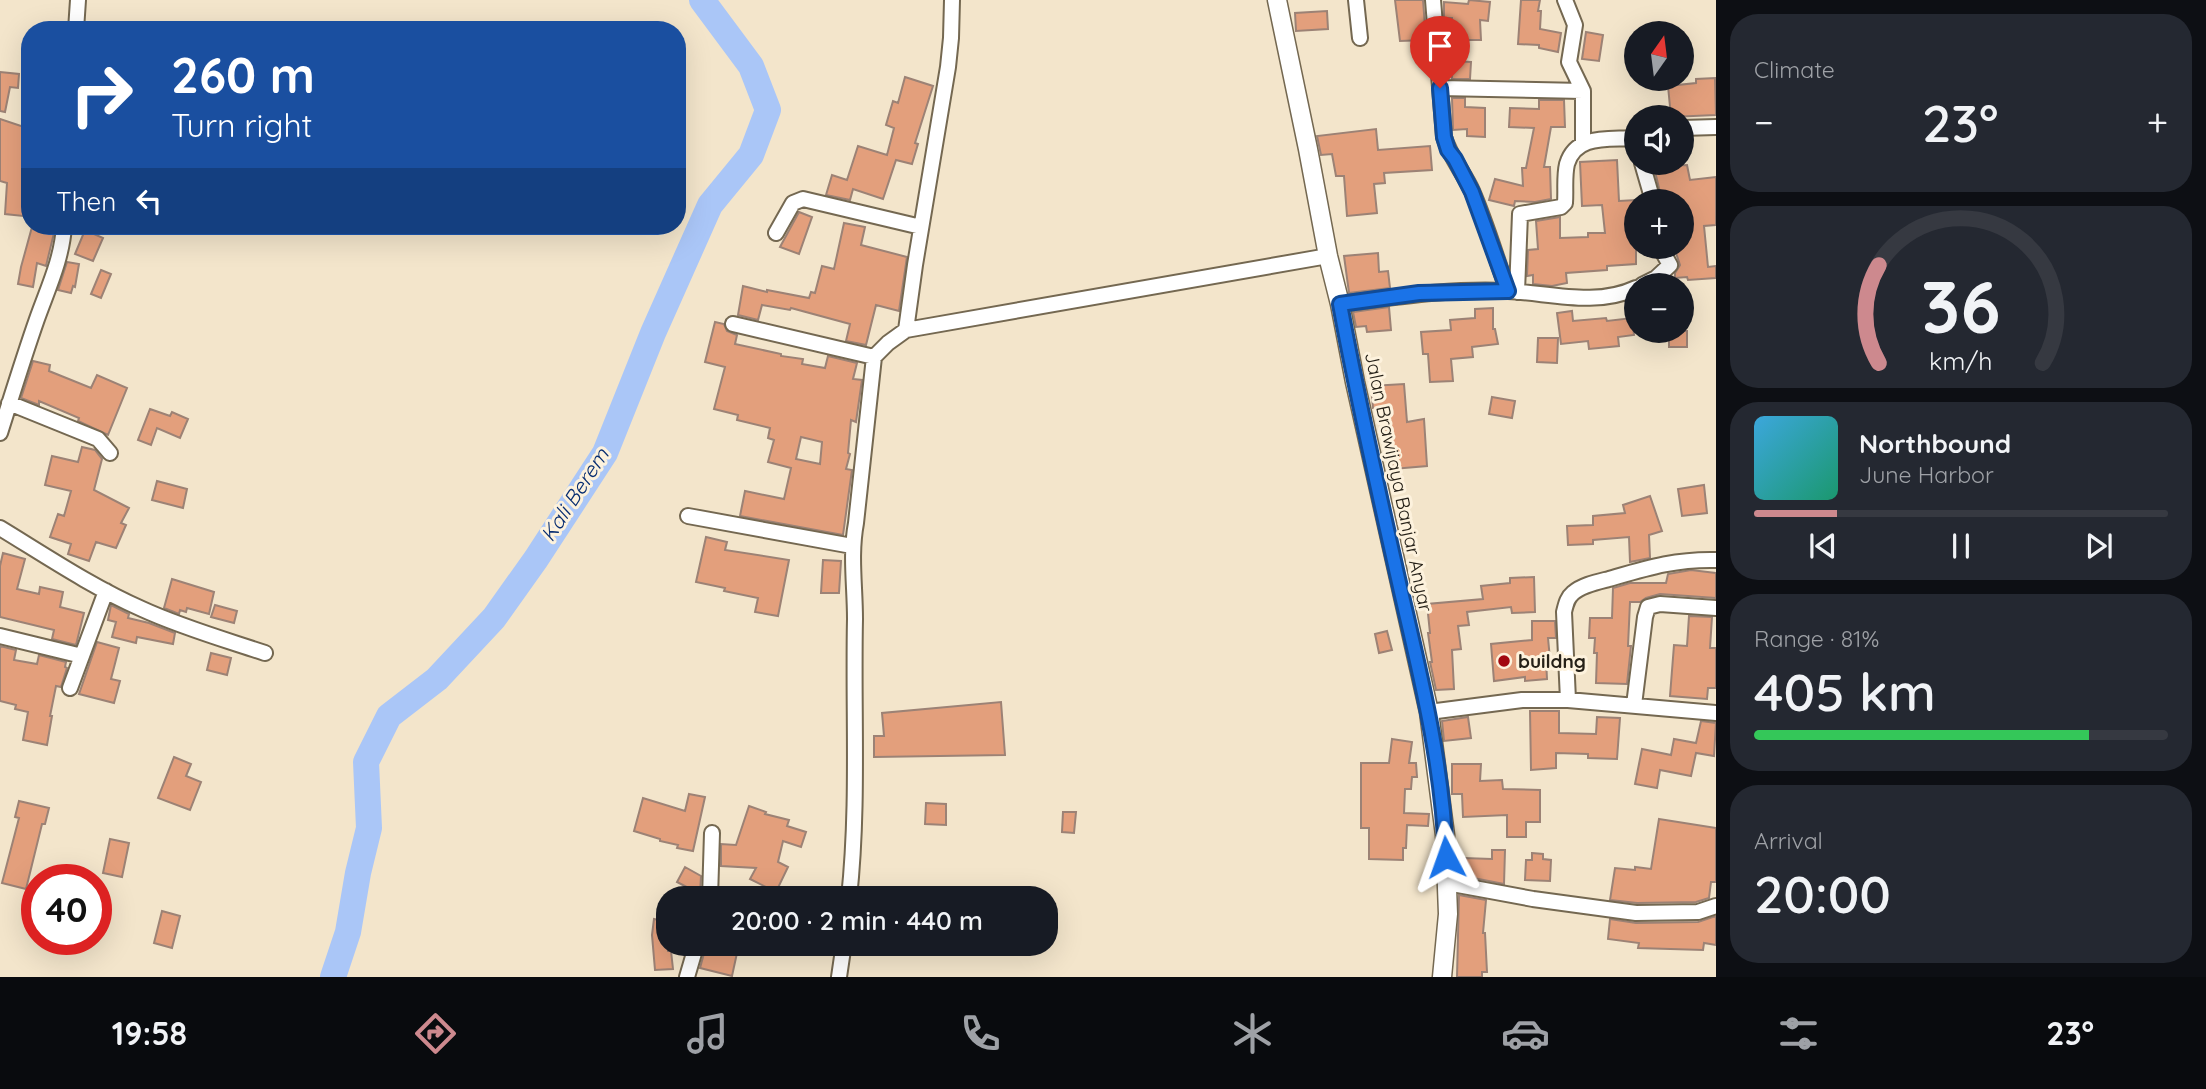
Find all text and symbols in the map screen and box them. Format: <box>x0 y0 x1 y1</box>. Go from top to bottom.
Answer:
pin <box>1410 16 1470 88</box>
north arrow <box>1624 21 1694 91</box>
map controls <box>1624 21 1694 343</box>
icon: arrive <box>1421 27 1459 65</box>
text: 260 m <box>171 44 315 105</box>
icon: right <box>56 49 147 140</box>
text: Climate <box>1754 55 1835 84</box>
text: 23° <box>1922 90 1998 155</box>
text: − <box>1754 98 1774 146</box>
text: + <box>2147 98 2168 146</box>
text: Turn right <box>171 105 312 145</box>
button: sound <box>1624 105 1694 175</box>
icon: left <box>130 182 168 220</box>
text: Then <box>56 185 116 218</box>
button: + <box>1624 189 1694 259</box>
text: 36 <box>1921 260 2001 351</box>
button: − <box>1624 273 1694 343</box>
text: km/h <box>1929 345 1993 376</box>
street label: Jalan Brawijaya Banjar Anyar <box>1360 350 1438 615</box>
text: Northbound <box>1859 427 2011 460</box>
water label: Kali Berem <box>534 442 614 546</box>
text: June Harbor <box>1859 460 1994 489</box>
icon: previous <box>1804 527 1842 565</box>
icon: pause <box>1942 527 1980 565</box>
icon: next <box>2080 527 2118 565</box>
text: Range · 81% <box>1754 624 1879 653</box>
place label: buildng <box>1518 649 1586 673</box>
marker: buildng <box>1496 653 1512 669</box>
text: 405 km <box>1754 659 1936 724</box>
position arrow <box>1409 820 1483 894</box>
text: Arrival <box>1754 826 1823 855</box>
text: 20:00 <box>1754 861 1891 926</box>
speed limit sign: 40 <box>21 864 112 955</box>
text: 20:00 · 2 min · 440 m <box>731 904 983 937</box>
icon: directions <box>411 1009 460 1058</box>
icon: music <box>683 1009 732 1058</box>
icon: phone <box>956 1009 1005 1058</box>
icon: climate <box>1228 1009 1277 1058</box>
icon: car <box>1501 1009 1550 1058</box>
icon: filters <box>1774 1009 1823 1058</box>
text: 19:58 <box>112 1013 187 1053</box>
text: 23° <box>2046 1013 2094 1053</box>

